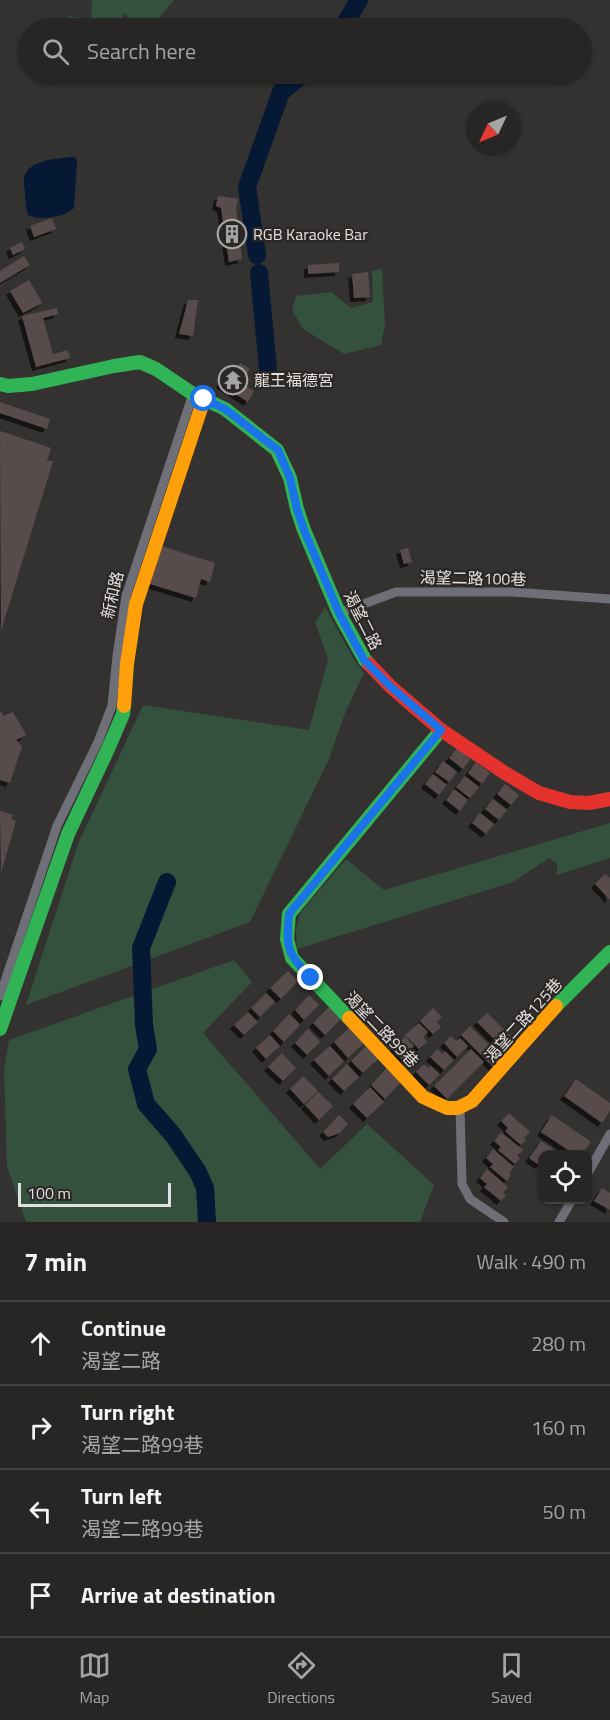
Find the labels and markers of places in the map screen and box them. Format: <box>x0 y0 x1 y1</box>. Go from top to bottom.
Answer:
building icon: RGB Karaoke Bar <box>216 218 248 250</box>
place label: RGB Karaoke Bar <box>253 222 368 246</box>
temple icon: 龍王福德宮 <box>217 364 249 396</box>
place label: 龍王福德宮 <box>254 368 334 392</box>

